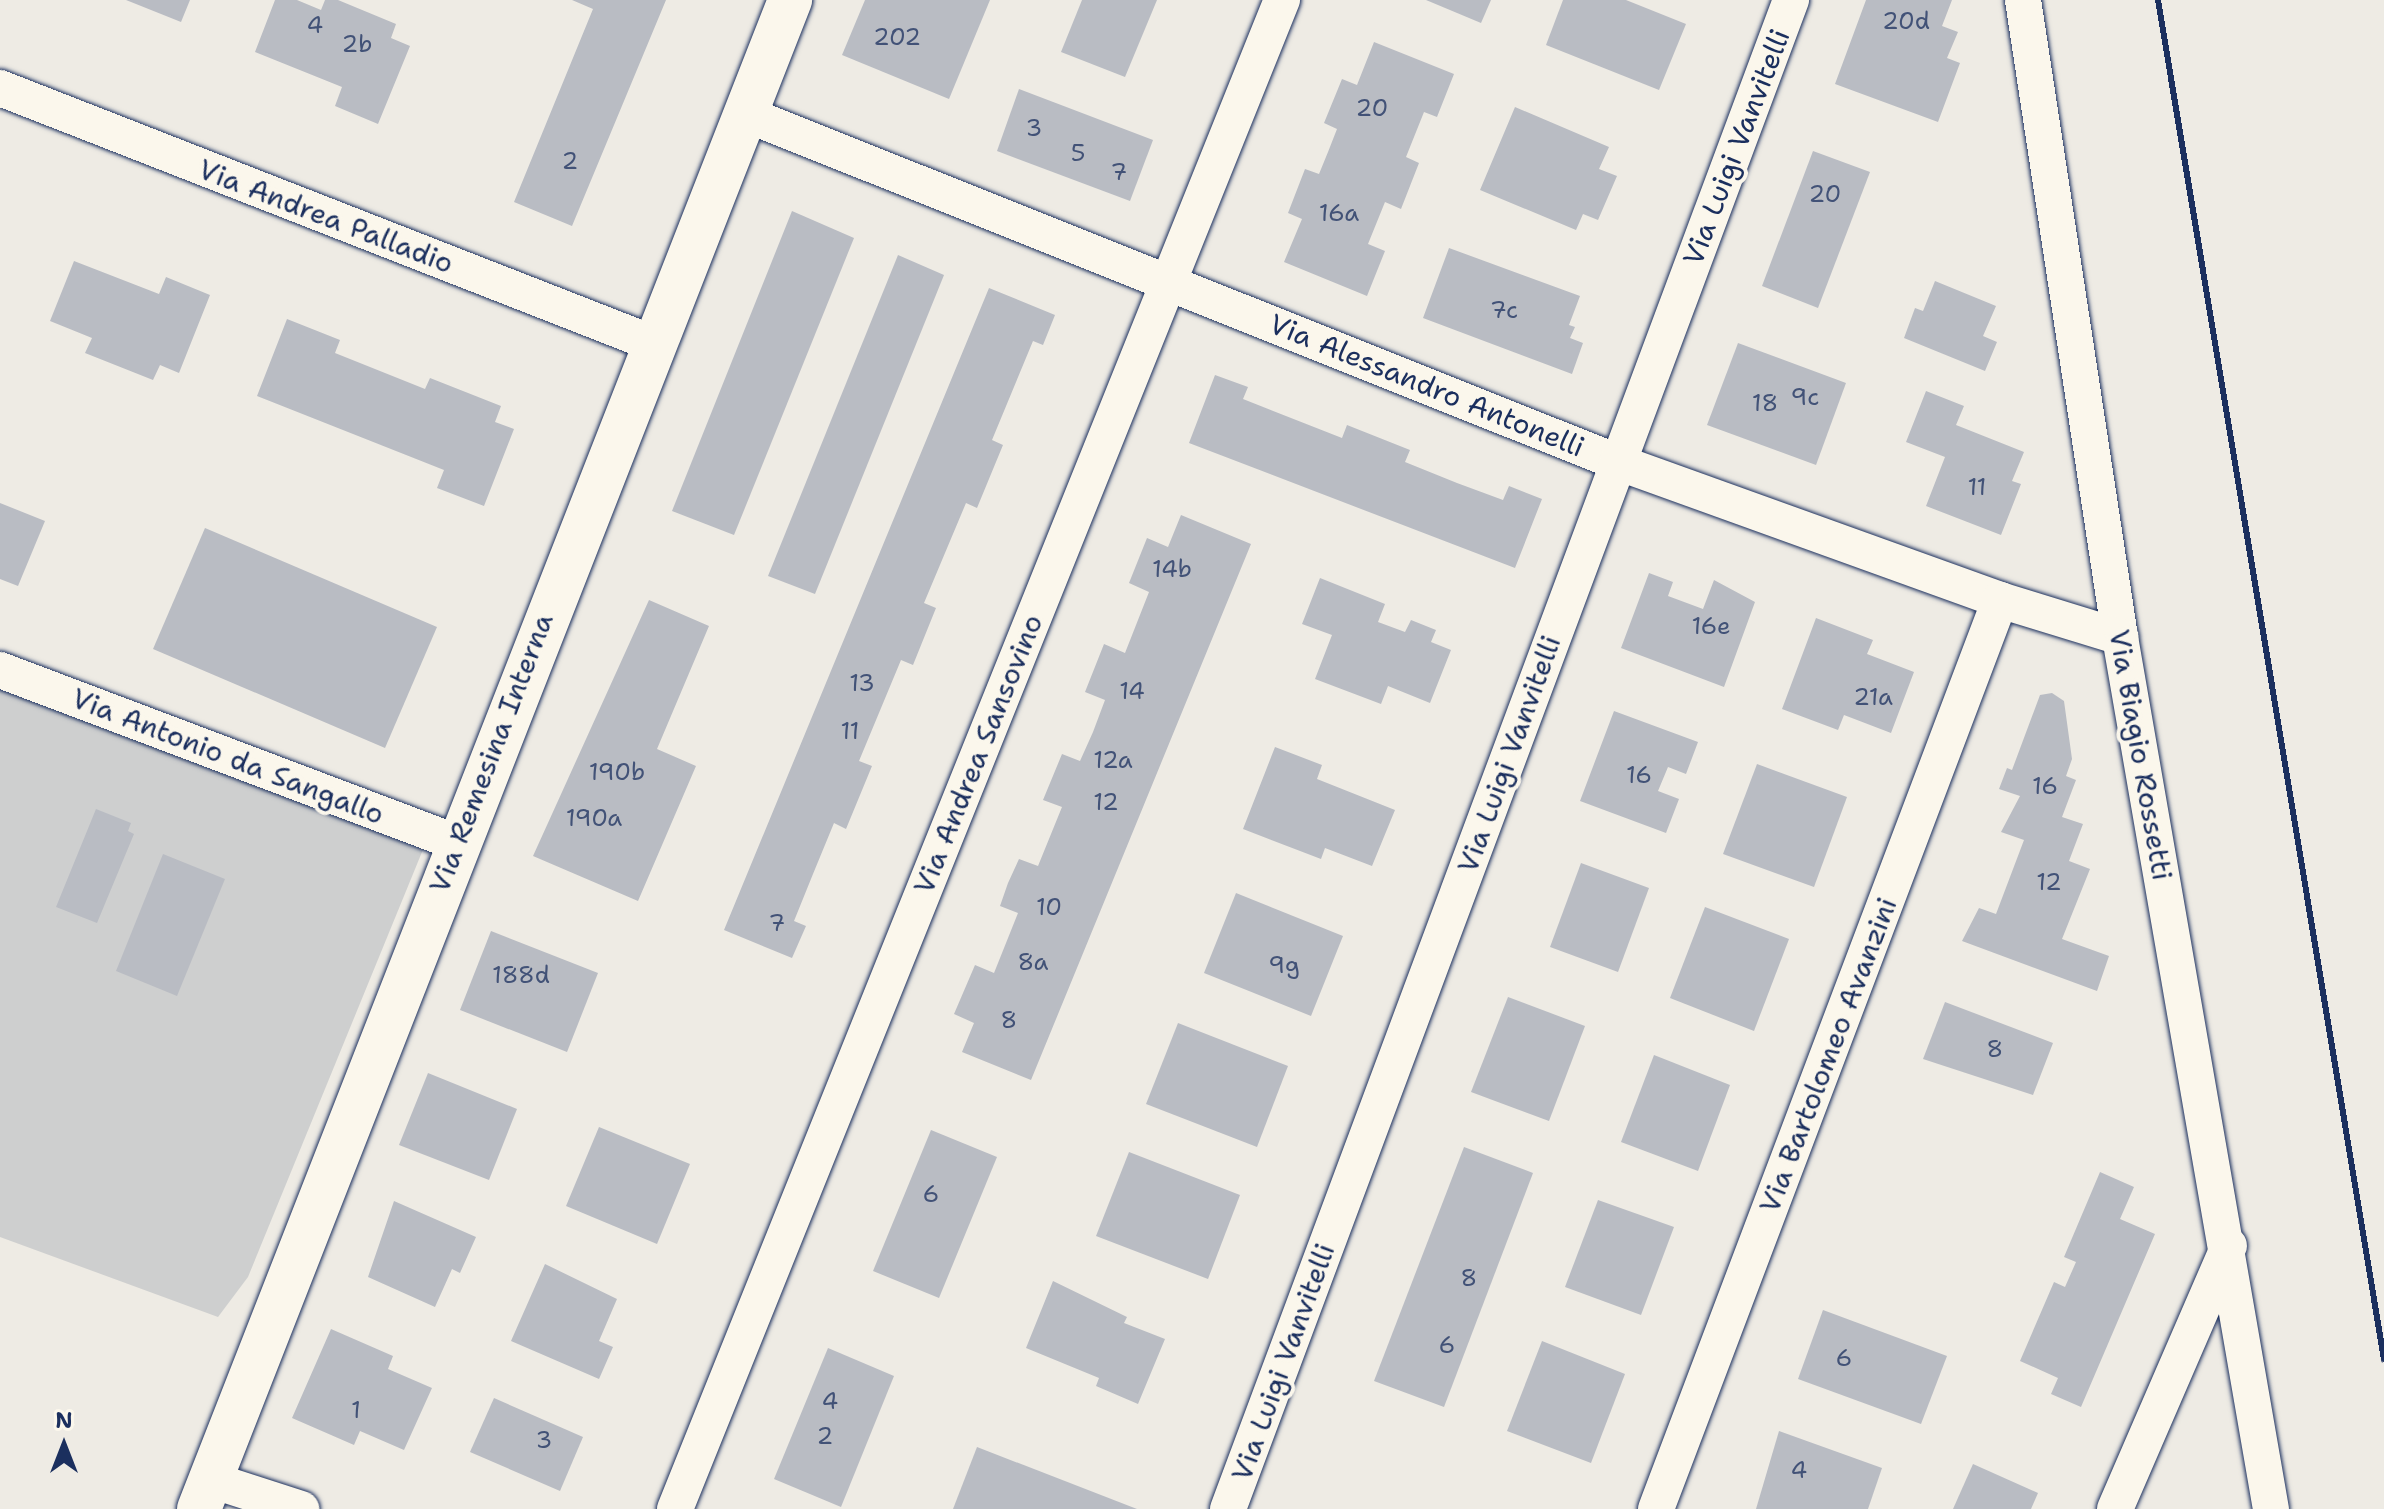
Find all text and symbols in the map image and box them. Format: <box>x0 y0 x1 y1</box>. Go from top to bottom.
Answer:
house number: 20d <box>1882 8 1930 36</box>
house number: 4 <box>307 12 323 40</box>
house number: 202 <box>873 24 921 52</box>
street label: Via Luigi Vanvitelli <box>1675 24 1797 270</box>
house number: 2b <box>342 31 372 59</box>
house number: 20 <box>1356 95 1388 123</box>
house number: 3 <box>1026 115 1042 143</box>
house number: 5 <box>1071 140 1085 168</box>
house number: 2 <box>562 148 578 176</box>
street label: Via Andrea Palladio <box>194 152 458 280</box>
house number: 7 <box>1111 159 1127 187</box>
house number: 20 <box>1809 181 1841 209</box>
house number: 16a <box>1319 200 1359 228</box>
house number: 7c <box>1490 297 1518 325</box>
street label: Via Alessandro Antonelli <box>1265 306 1589 464</box>
house number: 9c <box>1791 384 1819 412</box>
house number: 18 <box>1752 390 1778 418</box>
house number: 11 <box>1967 474 1987 502</box>
house number: 14b <box>1152 556 1192 584</box>
street label: Via Remesina Interna <box>422 608 560 898</box>
street label: Via Andrea Sansovino <box>907 609 1049 899</box>
house number: 16e <box>1691 613 1731 641</box>
street label: Via Biagio Rossetti <box>2102 627 2180 883</box>
street label: Via Luigi Vanvitelli <box>1450 631 1568 877</box>
house number: 13 <box>849 670 875 698</box>
house number: 14 <box>1119 678 1145 706</box>
street label: Via Antonio da Sangallo <box>67 681 389 831</box>
house number: 21a <box>1853 684 1893 712</box>
house number: 11 <box>840 718 860 746</box>
house number: 12a <box>1093 747 1133 775</box>
house number: 190b <box>589 759 645 787</box>
house number: 16 <box>1626 762 1652 790</box>
house number: 16 <box>2032 773 2058 801</box>
house number: 12 <box>1093 789 1119 817</box>
house number: 190a <box>566 805 622 833</box>
house number: 12 <box>2036 869 2062 897</box>
street label: Via Bartolomeo Avanzini <box>1752 893 1904 1217</box>
house number: 10 <box>1036 894 1062 922</box>
house number: 7 <box>769 910 785 938</box>
house number: 8a <box>1017 949 1049 977</box>
house number: 9g <box>1268 952 1300 980</box>
house number: 188d <box>492 962 550 990</box>
house number: 8 <box>1001 1007 1017 1035</box>
house number: 8 <box>1987 1036 2003 1064</box>
house number: 6 <box>923 1181 939 1209</box>
street label: Via Luigi Vanvitelli <box>1224 1239 1342 1485</box>
house number: 8 <box>1461 1265 1477 1293</box>
house number: 6 <box>1439 1332 1455 1360</box>
house number: 6 <box>1836 1345 1852 1373</box>
house number: 4 <box>822 1388 838 1416</box>
house number: 1 <box>351 1397 361 1425</box>
north arrow <box>24 1405 104 1485</box>
text: N <box>55 1406 73 1435</box>
house number: 2 <box>817 1423 833 1451</box>
house number: 3 <box>536 1427 552 1455</box>
house number: 4 <box>1791 1457 1807 1485</box>

